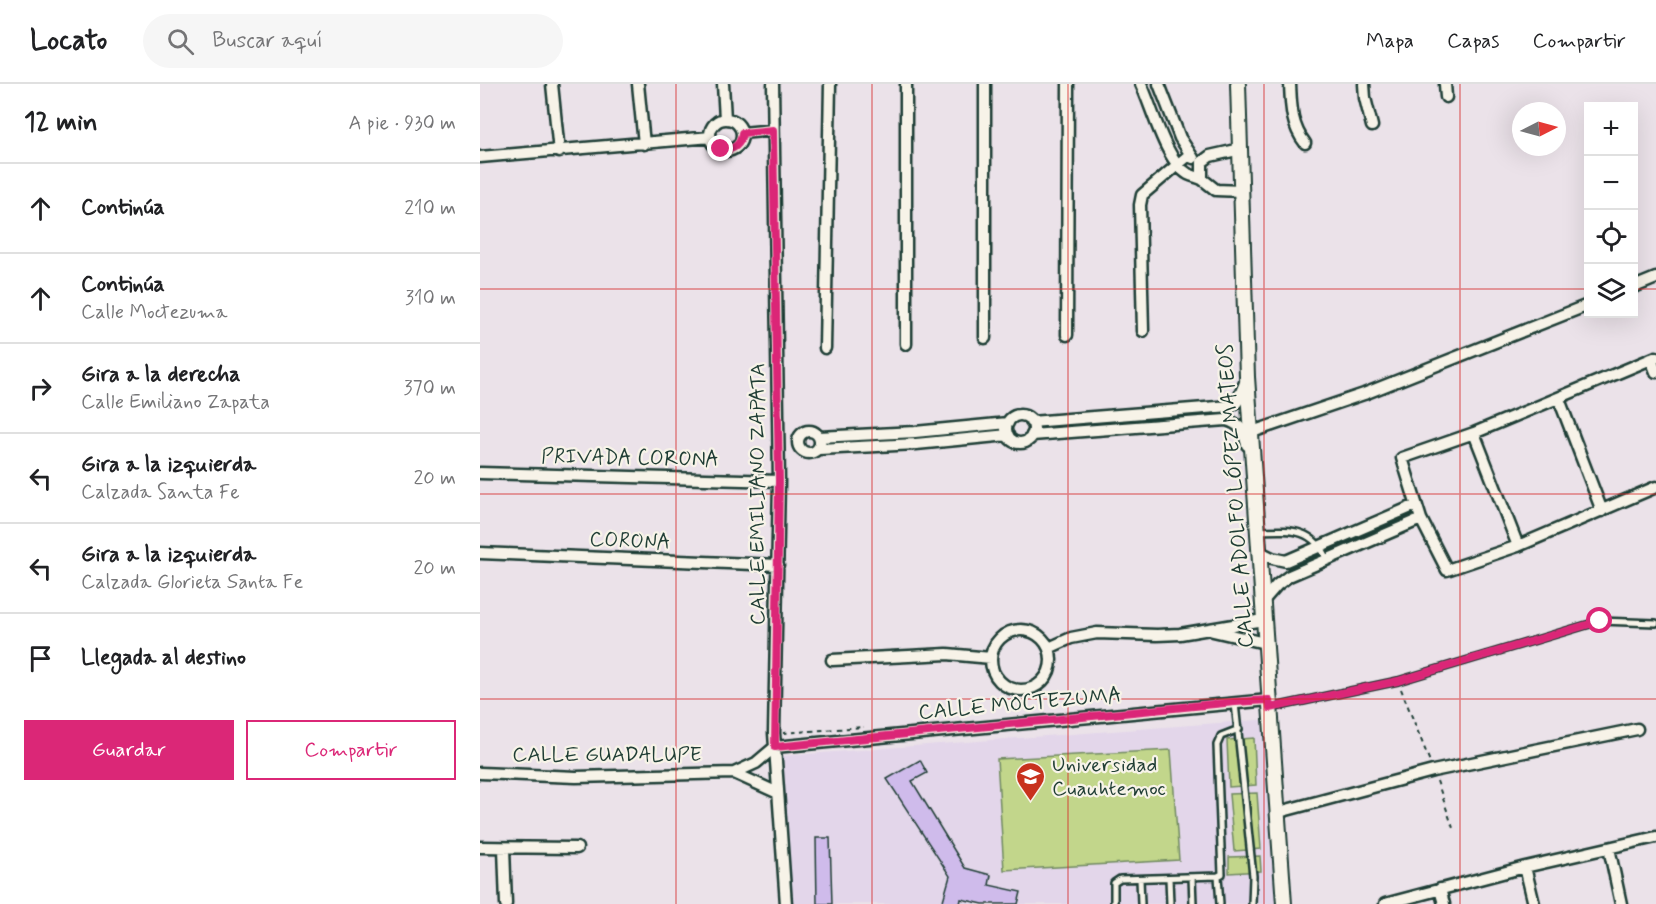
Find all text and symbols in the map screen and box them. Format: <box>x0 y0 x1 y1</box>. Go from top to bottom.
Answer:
search box <box>143 14 563 68</box>
text: Locato <box>30 23 107 60</box>
icon: search <box>164 25 197 58</box>
text: Buscar aquí <box>212 27 323 55</box>
text: Mapa <box>1366 27 1414 55</box>
text: Capas <box>1447 27 1500 55</box>
text: Compartir <box>1533 27 1626 55</box>
north arrow <box>1512 102 1566 156</box>
map controls <box>1584 102 1638 318</box>
button: + <box>1584 102 1638 156</box>
text: 12 min <box>24 106 98 140</box>
text: A pie · 930 m <box>348 110 456 137</box>
route end <box>707 135 733 161</box>
button: − <box>1584 156 1638 210</box>
icon: ahead <box>24 192 57 225</box>
text: Continúa <box>81 194 165 222</box>
text: 210 m <box>404 195 456 222</box>
button: locate <box>1584 210 1638 264</box>
button: layers <box>1584 264 1638 318</box>
text: Continúa <box>81 271 165 299</box>
icon: ahead <box>24 282 57 315</box>
text: 310 m <box>405 285 456 312</box>
text: Calle Moctezuma <box>81 299 228 326</box>
street label: CALLE ADOLFO LÓPEZ MATEOS <box>1211 343 1261 649</box>
text: Gira a la derecha <box>81 361 241 389</box>
street label: CALLE EMILIANO ZAPATA <box>744 363 772 625</box>
icon: right <box>24 372 57 405</box>
text: 370 m <box>404 375 456 402</box>
text: Calle Emiliano Zapata <box>81 389 270 416</box>
street label: PRIVADA CORONA <box>541 442 719 474</box>
text: Gira a la izquierda <box>81 451 256 479</box>
icon: left <box>24 462 57 495</box>
text: 20 m <box>413 465 456 492</box>
text: Calzada Santa Fe <box>81 479 240 506</box>
street label: CORONA <box>589 526 671 556</box>
text: Gira a la izquierda <box>81 541 256 569</box>
icon: left <box>24 552 57 585</box>
text: 20 m <box>413 555 456 582</box>
text: Calzada Glorieta Santa Fe <box>81 569 303 596</box>
route start <box>1586 607 1612 633</box>
icon: arrive <box>24 642 57 675</box>
text: Llegada al destino <box>81 644 246 672</box>
street label: CALLE MOCTEZUMA <box>917 681 1123 727</box>
button: Guardar <box>24 720 234 780</box>
button: Compartir <box>246 720 456 780</box>
street label: CALLE GUADALUPE <box>512 741 702 769</box>
place label: Universidad Cuauhtemoc <box>1052 751 1166 803</box>
school or university icon: Universidad Cuauhtemoc <box>1015 760 1047 802</box>

